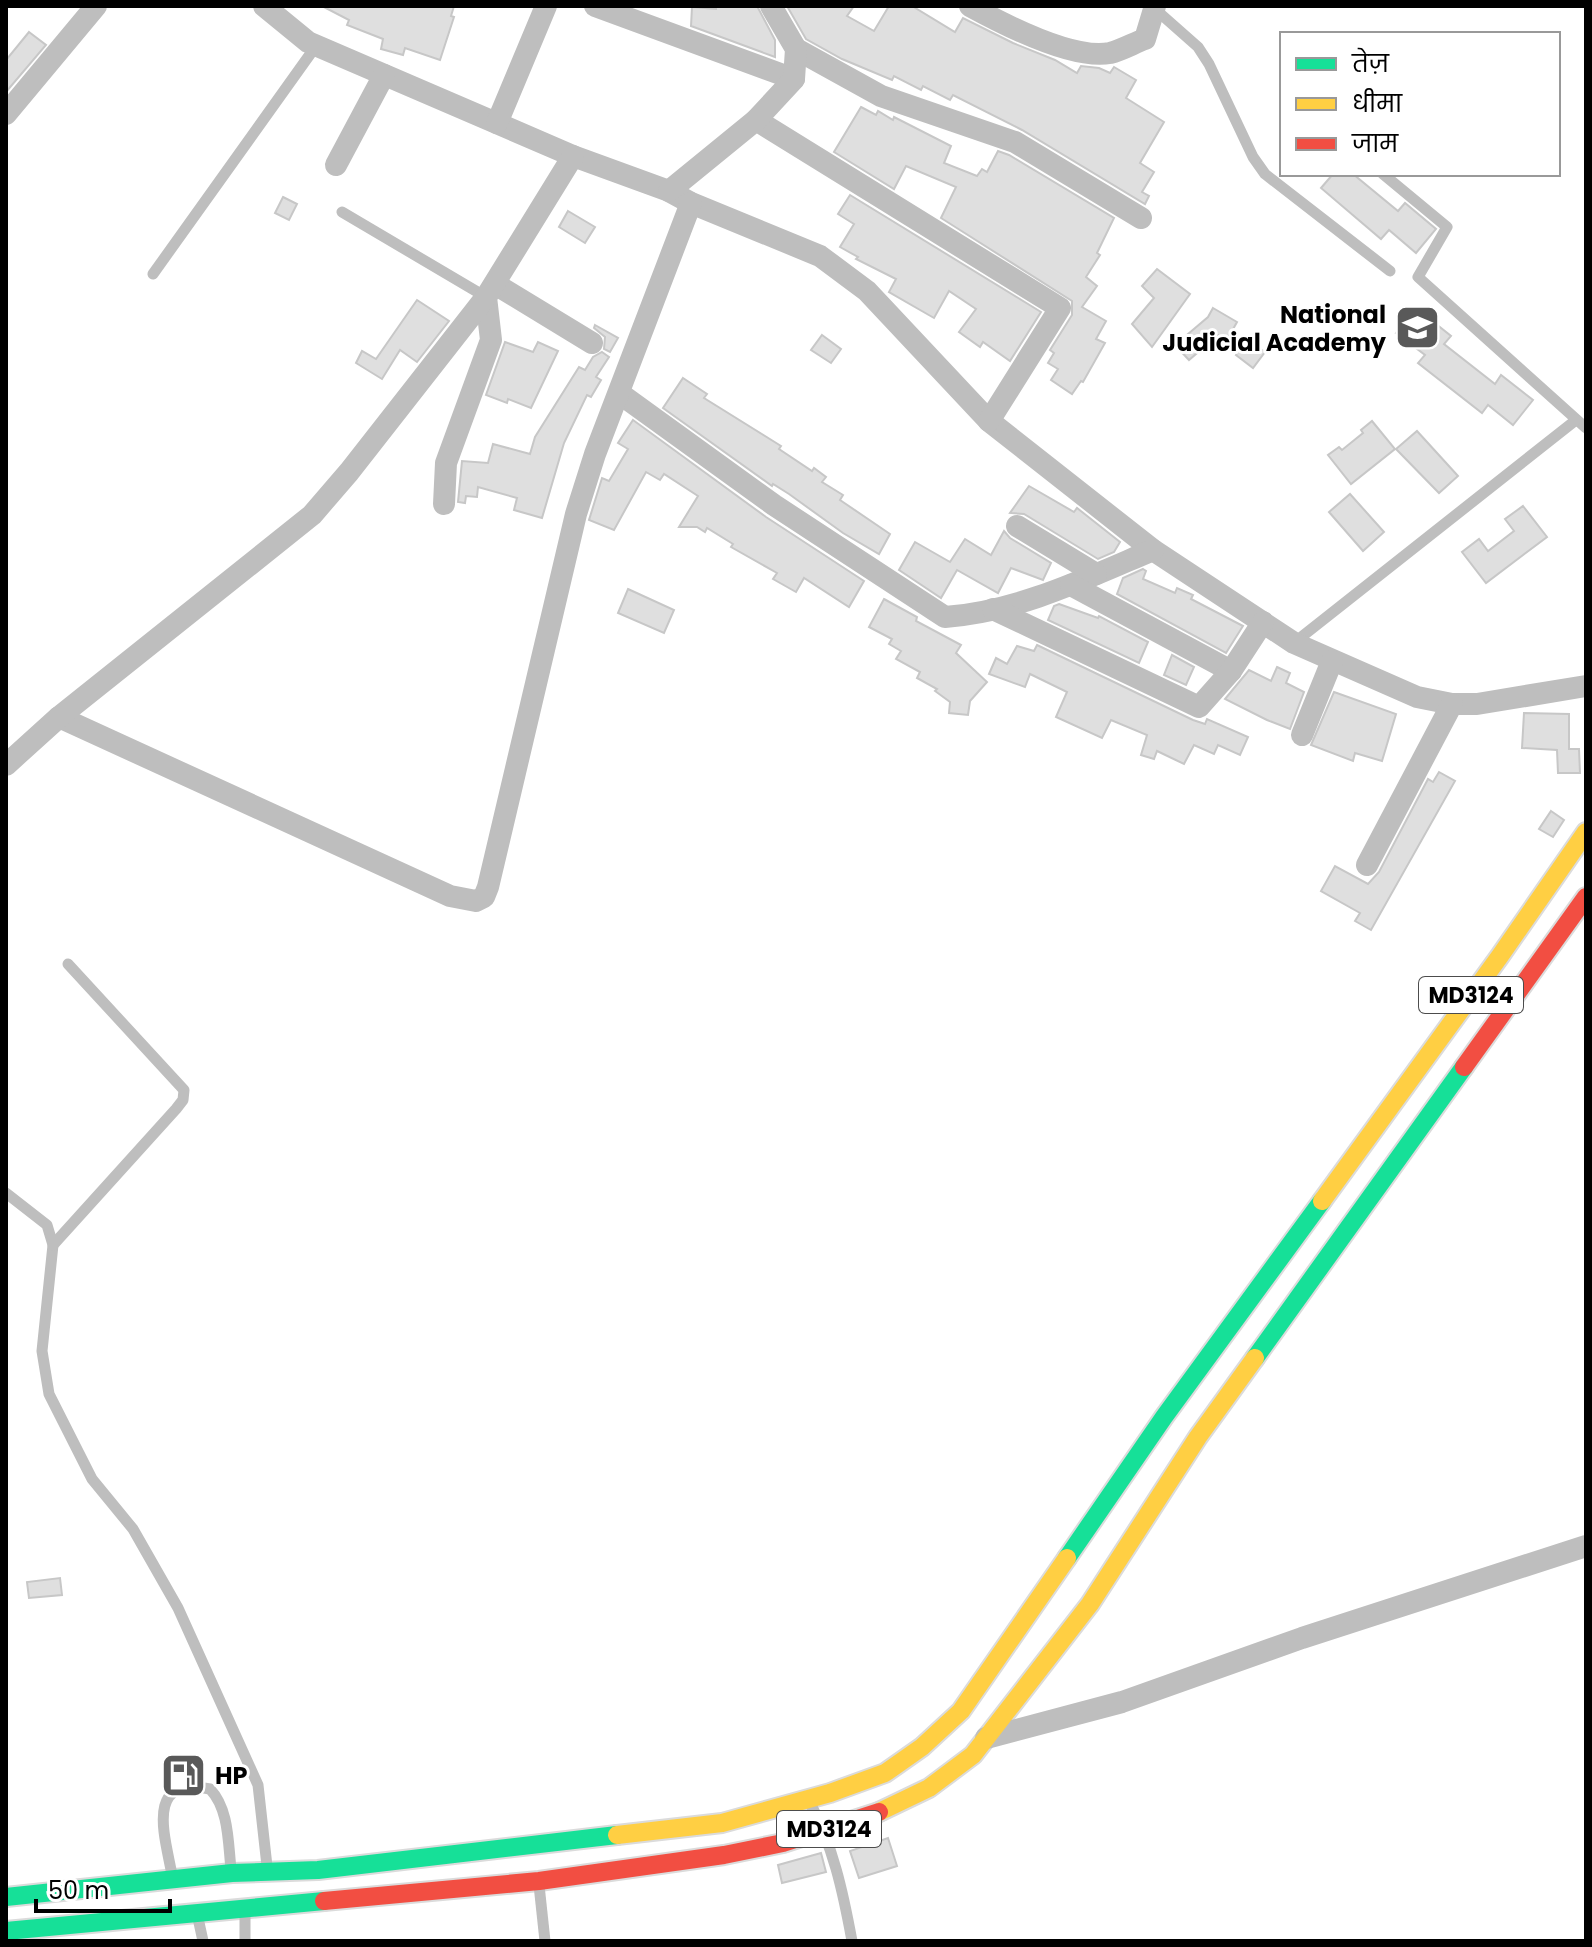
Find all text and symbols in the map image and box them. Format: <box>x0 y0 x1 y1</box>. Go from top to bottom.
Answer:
legend <box>1280 32 1560 176</box>
text: तेज़ <box>1351 47 1390 80</box>
text: धीमा <box>1352 87 1403 120</box>
text: जाम <box>1351 127 1399 160</box>
place label: National Judicial Academy <box>1162 298 1387 359</box>
school or university icon: National Judicial Academy <box>1393 304 1441 352</box>
road number: MD3124 <box>1419 977 1523 1013</box>
fuel station icon: HP <box>160 1751 208 1799</box>
place label: HP <box>215 1759 248 1792</box>
road number: MD3124 <box>777 1811 881 1847</box>
scale bar <box>36 1863 170 1913</box>
text: 50 m <box>48 1874 109 1907</box>

